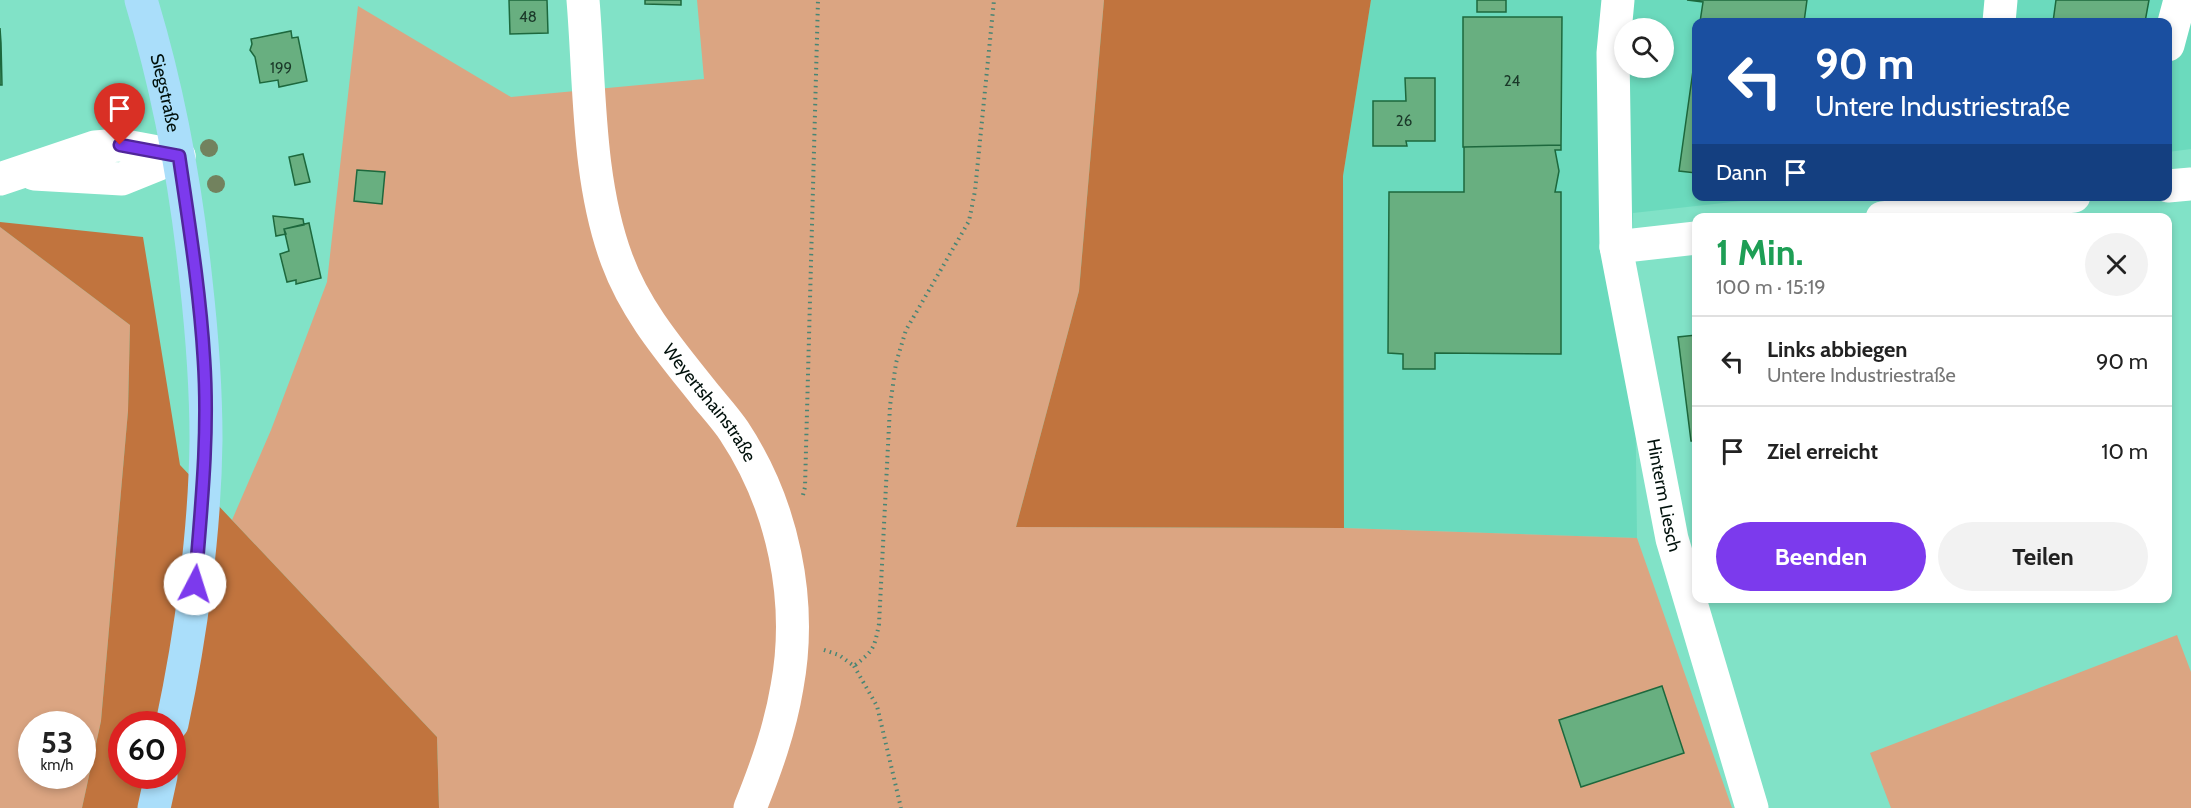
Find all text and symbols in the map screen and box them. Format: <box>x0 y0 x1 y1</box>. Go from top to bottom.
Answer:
house number: 48 <box>519 8 537 26</box>
map controls <box>1614 18 1674 78</box>
button: search <box>1614 18 1674 78</box>
text: 90 m <box>1815 38 1914 90</box>
icon: left <box>1716 42 1794 120</box>
street label: Siegstraße <box>146 51 185 134</box>
house number: 199 <box>270 59 292 77</box>
house number: 24 <box>1504 72 1521 90</box>
pin <box>94 83 145 145</box>
text: Untere Industriestraße <box>1815 90 2070 123</box>
icon: arrive <box>103 92 136 125</box>
house number: 26 <box>1396 112 1412 130</box>
icon: arrive <box>1779 156 1812 189</box>
text: Dann <box>1716 159 1767 186</box>
text: 1 Min. <box>1716 230 1804 274</box>
button: close <box>2085 233 2148 296</box>
text: 100 m · 15:19 <box>1716 275 1826 299</box>
text: Links abbiegen <box>1767 336 1907 363</box>
street label: Weyertshainstraße <box>658 339 761 465</box>
icon: left <box>1716 345 1749 378</box>
text: 90 m <box>2096 348 2148 375</box>
text: Untere Industriestraße <box>1767 363 1956 387</box>
icon: arrive <box>1716 435 1749 468</box>
street label: Hinterm Liesch <box>1642 437 1686 554</box>
text: Ziel erreicht <box>1767 438 1878 465</box>
text: 10 m <box>2101 438 2148 465</box>
button: Beenden <box>1716 522 1926 591</box>
button: Teilen <box>1938 522 2148 591</box>
position arrow <box>163 552 227 616</box>
speed limit sign: 60 <box>108 711 186 789</box>
text: 53 <box>41 724 73 761</box>
text: km/h <box>41 756 73 774</box>

